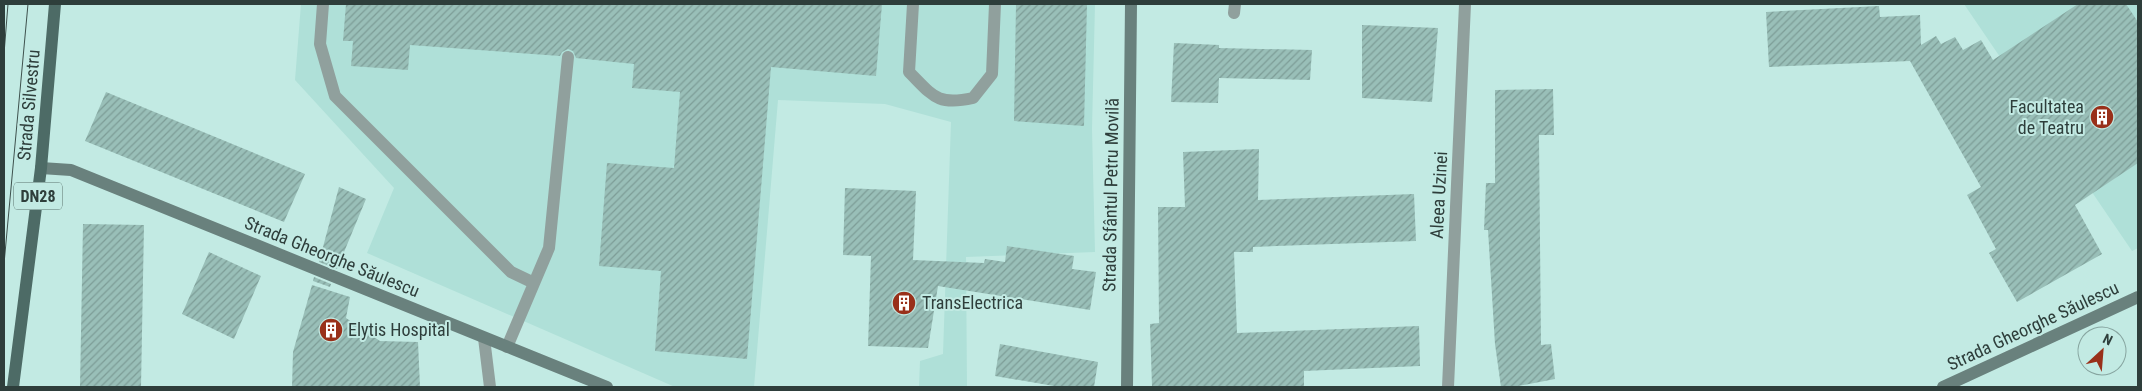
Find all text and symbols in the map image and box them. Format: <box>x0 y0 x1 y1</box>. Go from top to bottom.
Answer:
street label: Strada Silvestru <box>13 49 44 161</box>
place label: Facultatea de Teatru <box>2010 96 2084 138</box>
street label: Strada Sfântul Petru Movilă <box>1098 98 1123 292</box>
building icon: Facultatea de Teatru <box>2089 104 2115 130</box>
street label: Aleea Uzinei <box>1426 151 1451 239</box>
road number: DN28 <box>14 182 62 210</box>
street label: Strada Gheorghe Săulescu <box>242 212 423 301</box>
street label: Strada Gheorghe Săulescu <box>1944 277 2122 375</box>
building icon: TransElectrica <box>891 290 917 316</box>
place label: TransElectrica <box>922 292 1023 313</box>
building icon: Elytis Hospital <box>318 317 344 343</box>
place label: Elytis Hospital <box>348 319 450 340</box>
north arrow <box>2077 326 2127 376</box>
text: N <box>2100 330 2115 348</box>

